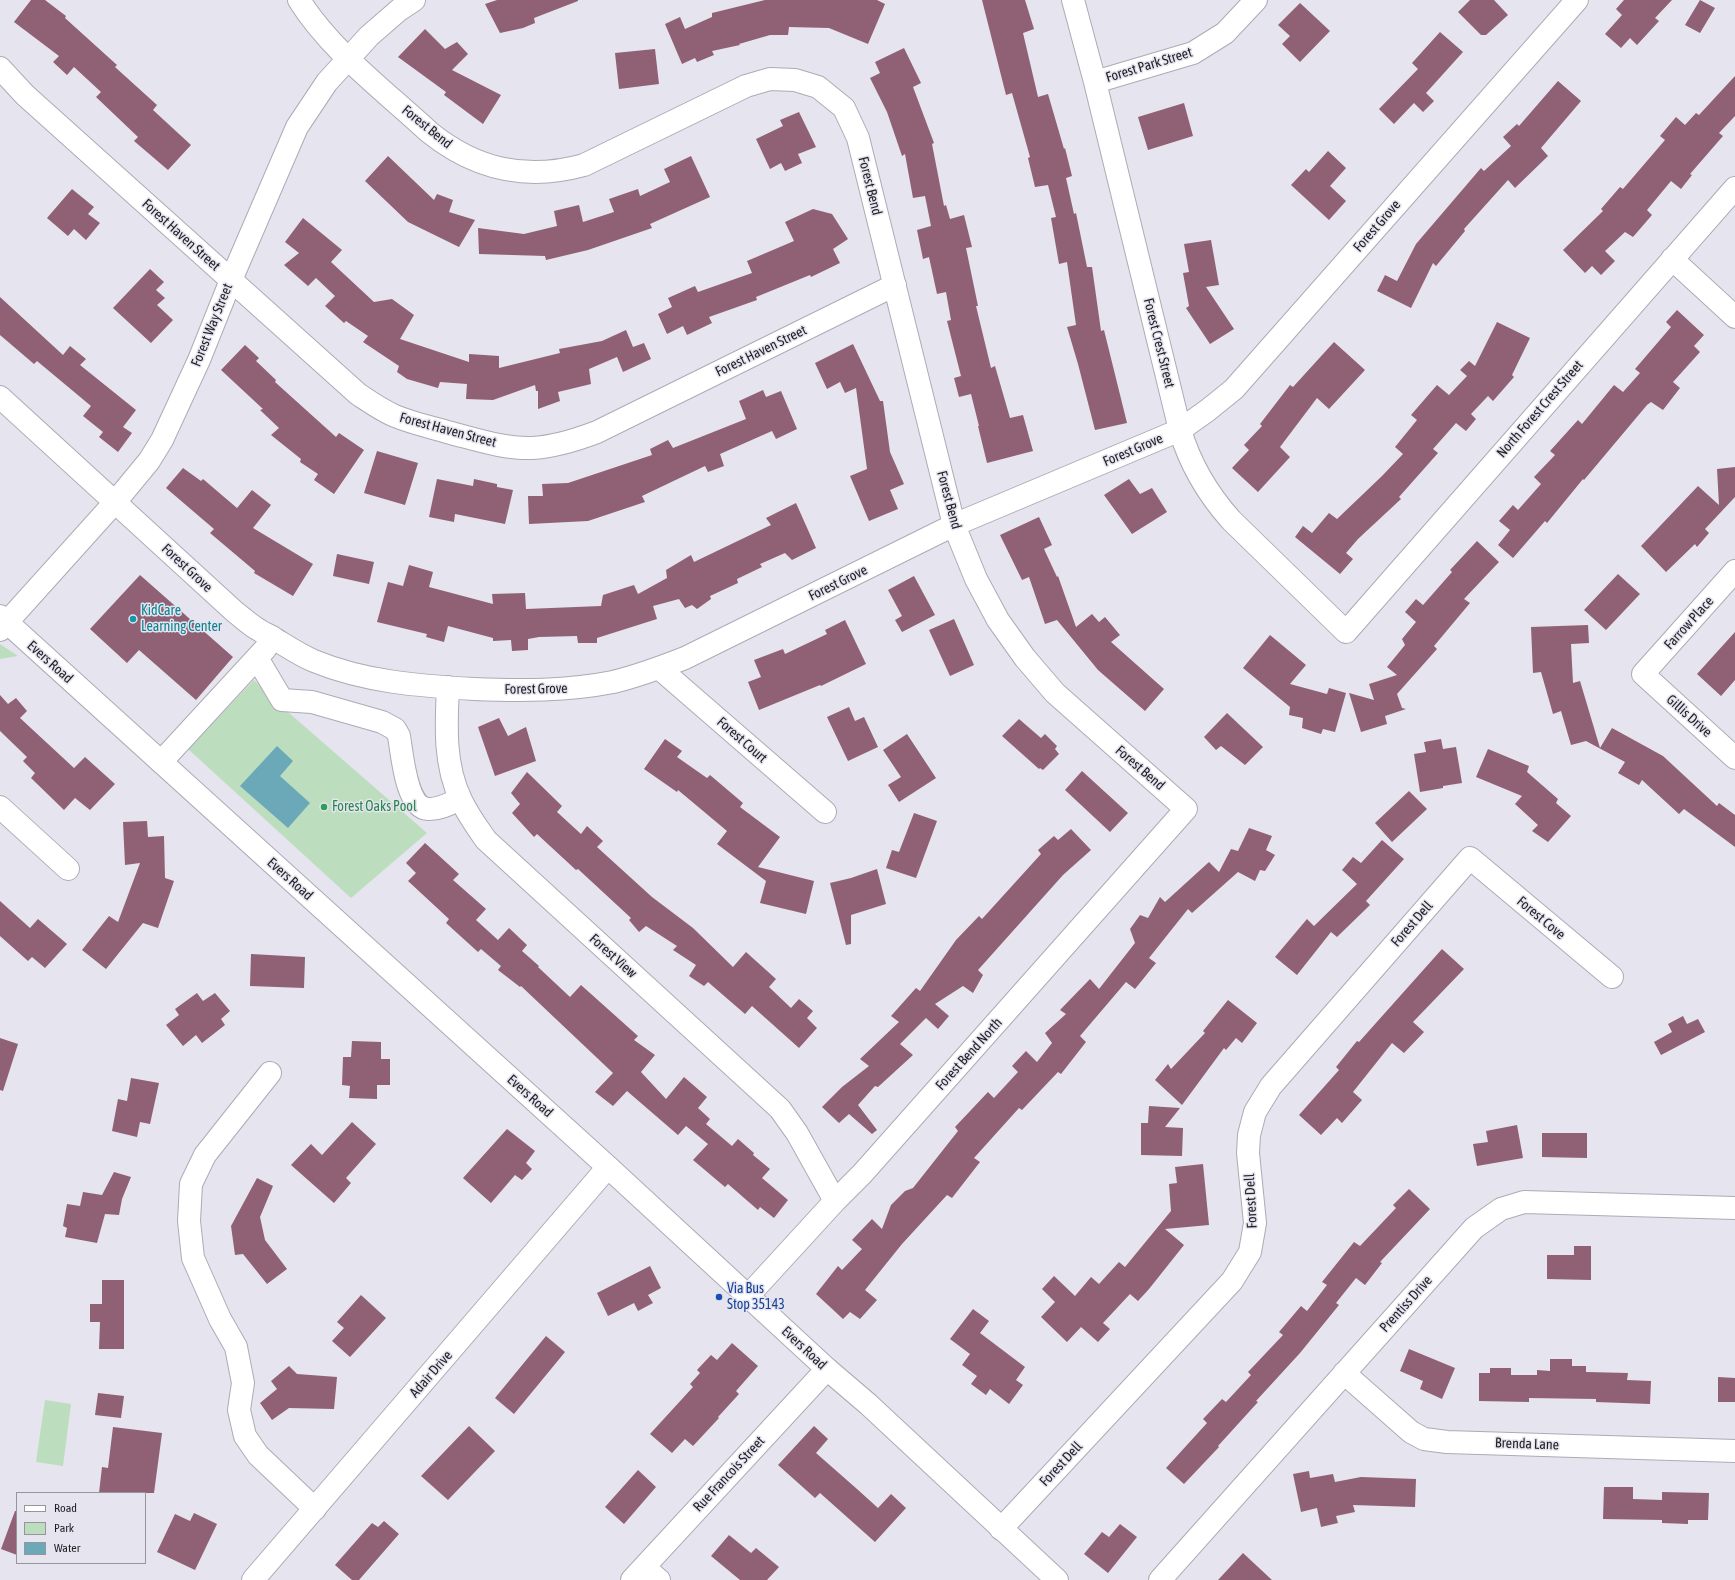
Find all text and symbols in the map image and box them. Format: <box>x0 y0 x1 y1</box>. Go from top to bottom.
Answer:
street label: Forest Park Street <box>1104 44 1194 86</box>
street label: Forest Bend <box>399 102 455 152</box>
street label: Forest Bend <box>855 155 885 217</box>
street label: Forest Haven Street <box>138 196 224 274</box>
street label: Forest Grove <box>1350 197 1404 255</box>
street label: Forest Way Street <box>188 281 236 369</box>
street label: Forest Crest Street <box>1140 296 1178 390</box>
street label: Forest Haven Street <box>713 322 809 380</box>
street label: North Forest Crest Street <box>1493 357 1587 461</box>
street label: Forest Haven Street <box>398 409 498 451</box>
street label: Forest Grove <box>1101 430 1165 470</box>
street label: Forest Bend <box>933 469 965 531</box>
street label: Forest Grove <box>158 540 216 596</box>
street label: Forest Grove <box>806 562 870 604</box>
street label: Farrow Place <box>1661 593 1717 653</box>
place label: KidCare Learning Center <box>141 603 222 636</box>
marker: KidCare Learning Center <box>128 614 138 624</box>
street label: Evers Road <box>24 637 76 687</box>
street label: Forest Grove <box>504 680 568 698</box>
street label: Gillis Drive <box>1663 691 1715 741</box>
street label: Forest Court <box>713 714 771 766</box>
street label: Forest Bend <box>1112 742 1168 794</box>
place label: Forest Oaks Pool <box>332 799 417 815</box>
marker: Forest Oaks Pool <box>319 802 329 812</box>
street label: Evers Road <box>264 854 316 904</box>
street label: Forest Cove <box>1513 893 1569 943</box>
street label: Forest Dell <box>1388 898 1436 950</box>
street label: Forest View <box>586 930 640 982</box>
street label: Forest Bend North <box>932 1014 1006 1094</box>
street label: Evers Road <box>504 1071 556 1121</box>
street label: Forest Dell <box>1241 1173 1261 1229</box>
street label: Prentiss Drive <box>1376 1272 1436 1336</box>
place label: Via Bus Stop 35143 <box>727 1281 785 1314</box>
marker: Via Bus Stop 35143 <box>714 1292 724 1302</box>
street label: Evers Road <box>778 1323 830 1373</box>
street label: Adair Drive <box>406 1347 456 1401</box>
street label: Rue Francois Street <box>690 1433 768 1515</box>
street label: Brenda Lane <box>1495 1434 1559 1454</box>
street label: Forest Dell <box>1036 1438 1086 1490</box>
legend <box>16 1492 146 1564</box>
text: Road <box>54 1501 77 1515</box>
text: Park <box>54 1521 74 1535</box>
text: Water <box>54 1541 80 1555</box>

